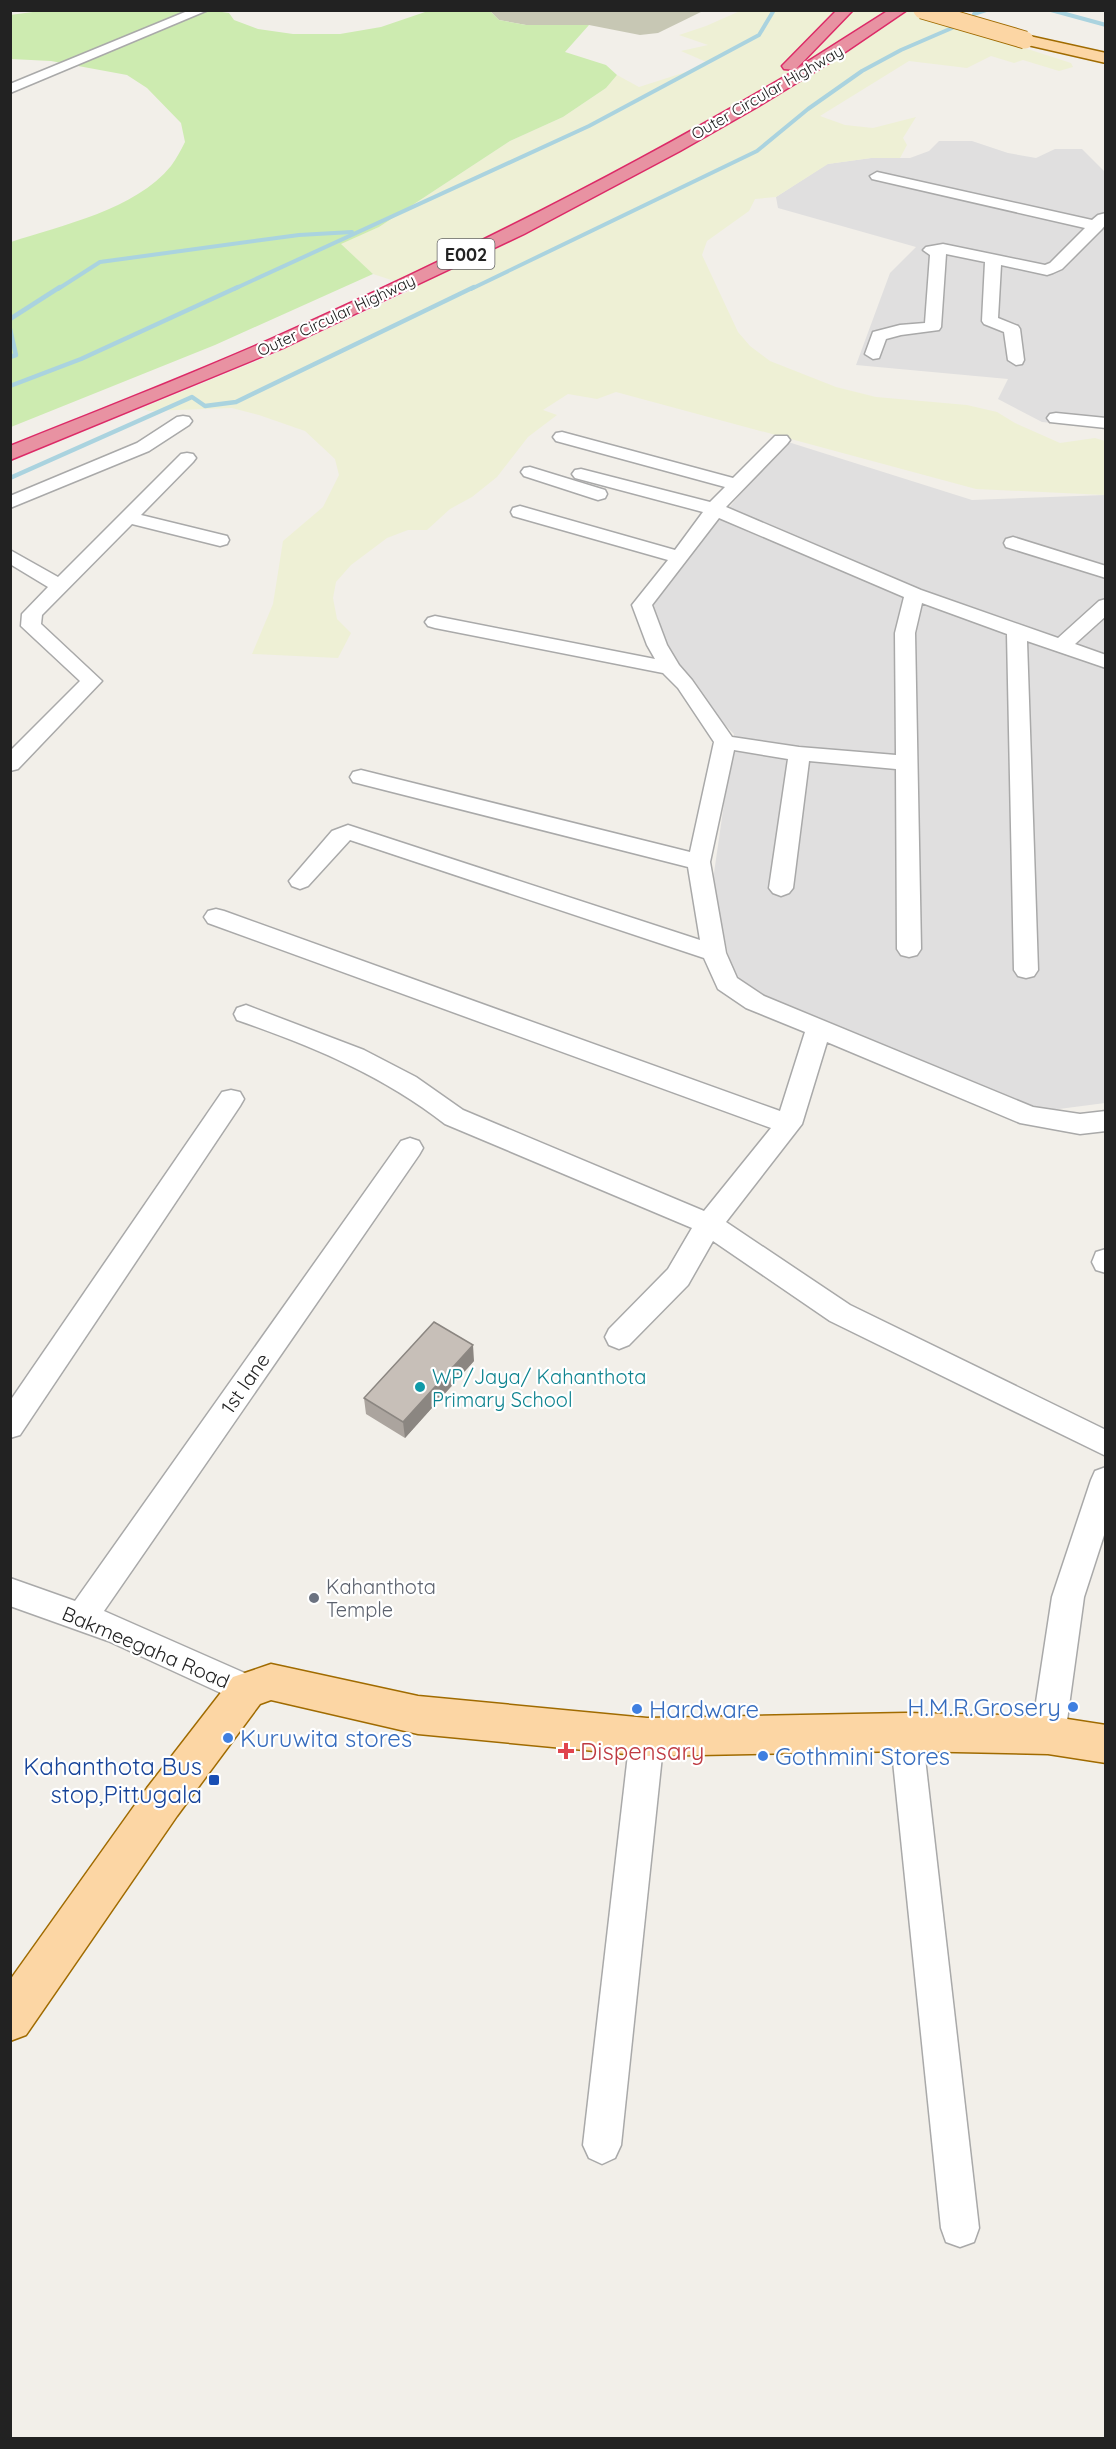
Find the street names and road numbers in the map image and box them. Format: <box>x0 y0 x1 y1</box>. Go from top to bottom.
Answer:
street label: Outer Circular Highway <box>687 40 847 144</box>
road number: E002 <box>438 239 494 269</box>
street label: Outer Circular Highway <box>254 270 418 360</box>
street label: 1st lane <box>215 1348 275 1418</box>
street label: Bakmeegaha Road <box>58 1600 234 1694</box>

